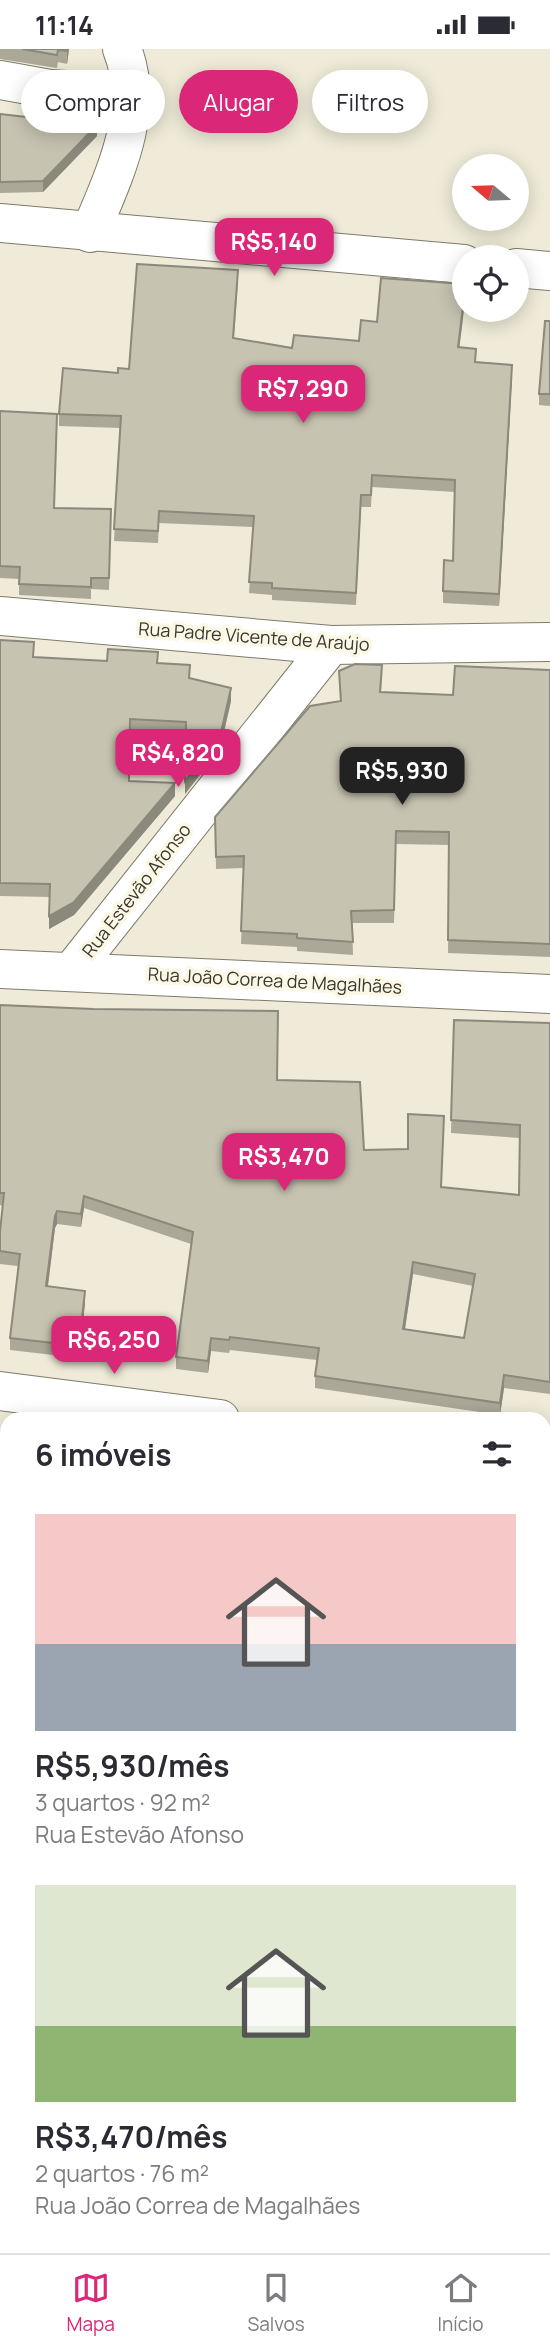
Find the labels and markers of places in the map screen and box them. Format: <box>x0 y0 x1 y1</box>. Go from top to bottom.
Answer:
pin: R$5,140 <box>209 219 339 278</box>
pin: R$7,290 <box>238 365 368 425</box>
pin: R$4,820 <box>113 729 243 789</box>
pin: R$5,930 <box>337 747 467 807</box>
pin: R$3,470 <box>219 1133 349 1193</box>
pin: R$6,250 <box>49 1317 179 1376</box>

